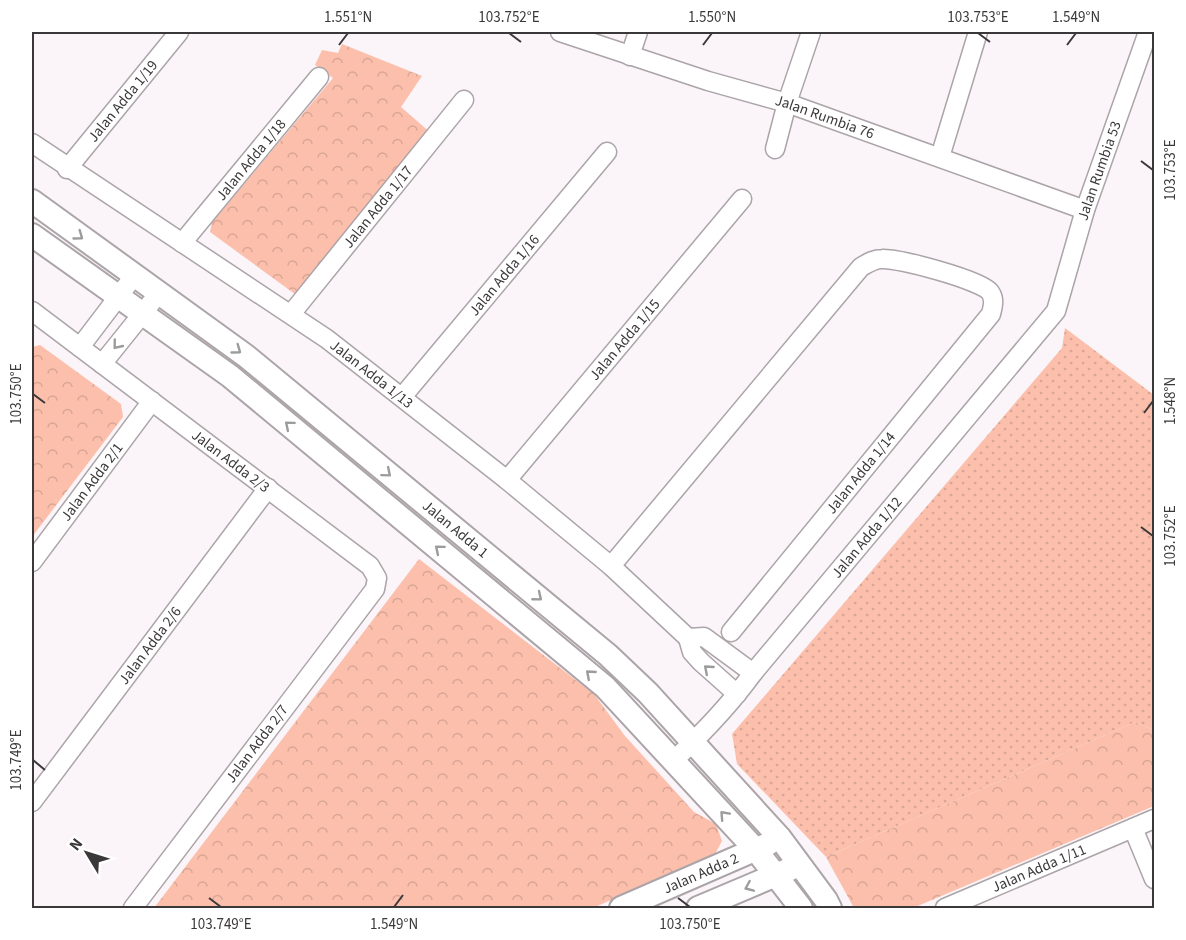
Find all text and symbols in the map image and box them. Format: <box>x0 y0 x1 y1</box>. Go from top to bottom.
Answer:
text: 1.551°N <box>324 7 372 28</box>
text: 103.752°E <box>478 7 540 28</box>
text: 1.550°N <box>688 7 736 28</box>
text: 103.753°E <box>947 7 1009 28</box>
text: 1.549°N <box>1052 7 1100 28</box>
street label: Jalan Adda 1/19 <box>83 55 163 146</box>
street label: Jalan Rumbia 76 <box>773 90 877 144</box>
street label: Jalan Adda 1/18 <box>211 114 291 205</box>
street label: Jalan Rumbia 53 <box>1072 118 1126 223</box>
text: 103.753°E <box>1160 139 1181 201</box>
street label: Jalan Adda 1/17 <box>338 161 417 252</box>
one-way arrow <box>72 228 83 239</box>
street label: Jalan Adda 1/16 <box>464 230 544 320</box>
street label: Jalan Adda 1/15 <box>584 294 665 385</box>
street label: Jalan Adda 1/13 <box>326 335 418 413</box>
one-way arrow <box>114 338 125 349</box>
one-way arrow <box>230 343 241 354</box>
text: 103.750°E <box>6 363 27 425</box>
text: 1.548°N <box>1160 377 1181 425</box>
one-way arrow <box>285 421 296 432</box>
street label: Jalan Adda 2/3 <box>187 425 274 497</box>
street label: Jalan Adda 1/14 <box>821 427 901 519</box>
street label: Jalan Adda 2/1 <box>56 438 128 525</box>
one-way arrow <box>381 466 392 477</box>
street label: Jalan Adda 1/12 <box>826 492 907 583</box>
street label: Jalan Adda 1 <box>418 495 493 563</box>
text: 103.752°E <box>1160 505 1181 567</box>
one-way arrow <box>435 546 446 557</box>
one-way arrow <box>531 590 542 601</box>
street label: Jalan Adda 2/6 <box>113 602 186 689</box>
one-way arrow <box>704 665 715 676</box>
one-way arrow <box>586 670 597 681</box>
street label: Jalan Adda 2/7 <box>221 701 293 787</box>
text: 103.749°E <box>6 729 27 791</box>
one-way arrow <box>720 811 731 822</box>
north arrow <box>57 823 117 883</box>
text: N <box>64 833 88 855</box>
street label: Jalan Adda 1/11 <box>989 839 1089 897</box>
street label: Jalan Adda 2 <box>660 848 742 899</box>
one-way arrow <box>745 880 756 892</box>
text: 103.749°E <box>190 914 252 935</box>
text: 1.549°N <box>370 914 418 935</box>
text: 103.750°E <box>659 914 721 935</box>

